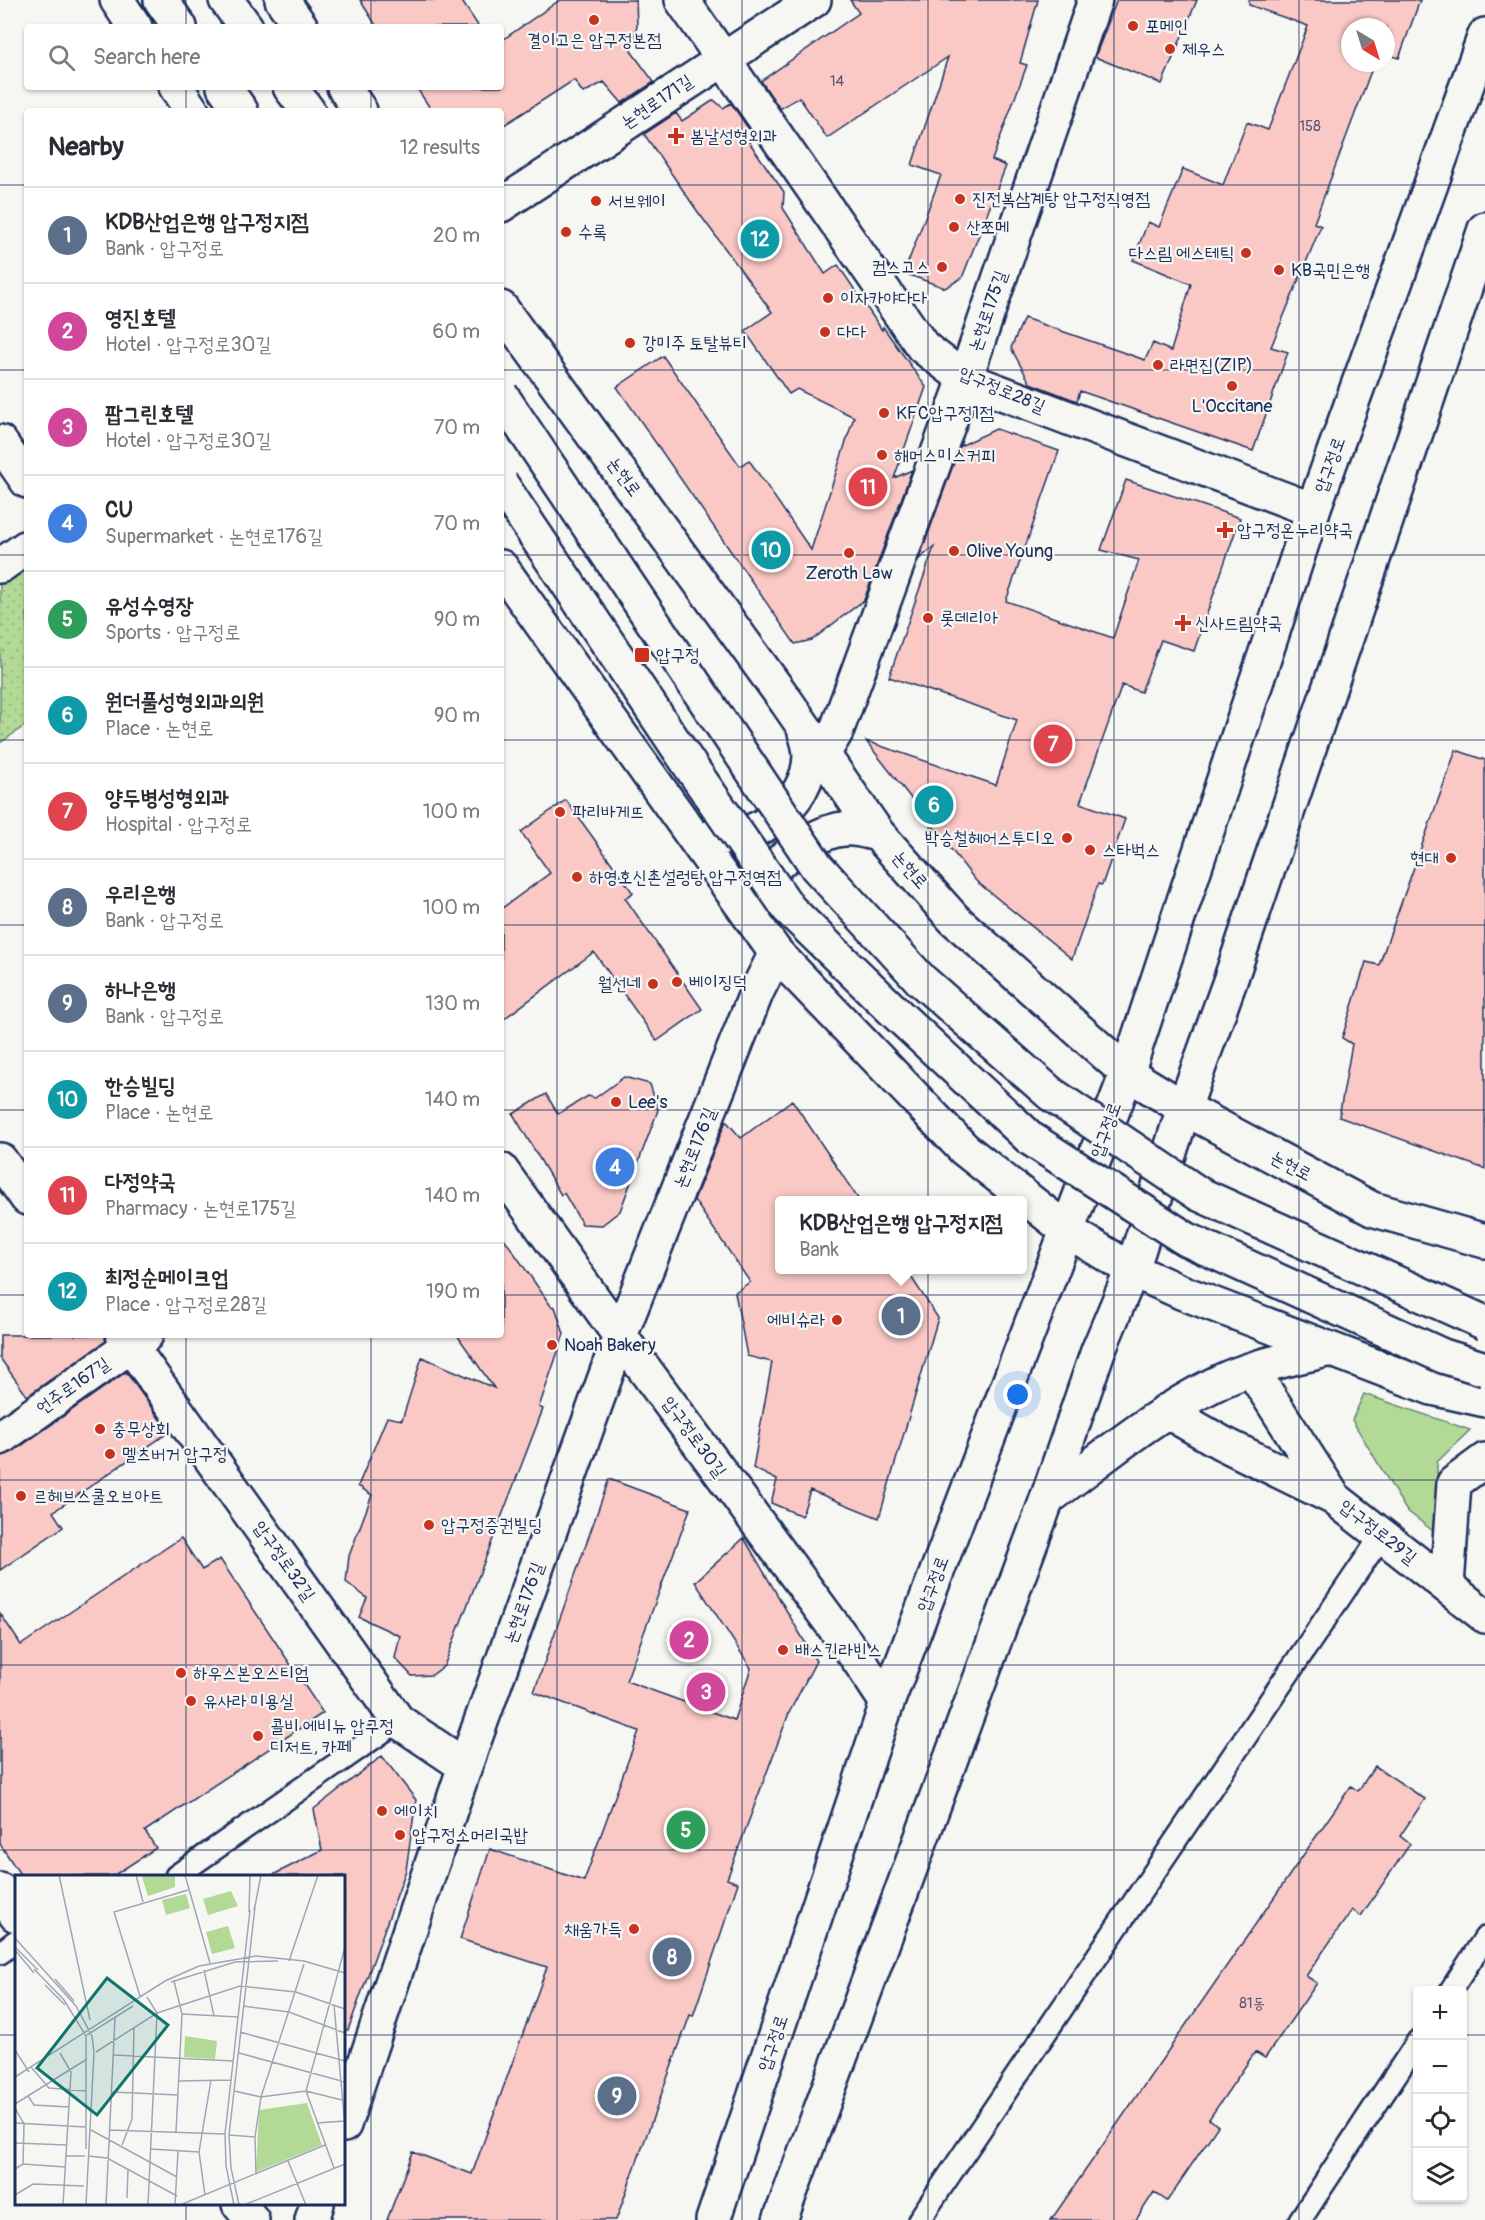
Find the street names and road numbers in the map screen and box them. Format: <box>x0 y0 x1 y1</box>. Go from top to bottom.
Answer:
street label: 논현로171길 <box>617 69 698 134</box>
street label: 논현로175길 <box>963 267 1013 355</box>
street label: 압구정로28길 <box>955 362 1049 419</box>
street label: 압구정로 <box>1309 434 1351 496</box>
street label: 논현로 <box>602 453 646 501</box>
street label: 논현로 <box>887 846 933 894</box>
street label: 압구정로 <box>1085 1099 1127 1161</box>
street label: 논현로176길 <box>668 1104 722 1192</box>
street label: 논현로 <box>1266 1146 1316 1186</box>
street label: 언주로167길 <box>32 1352 115 1420</box>
street label: 압구정로30길 <box>657 1392 731 1483</box>
street label: 압구정로29길 <box>1335 1495 1422 1570</box>
street label: 압구정로32길 <box>248 1517 320 1606</box>
street label: 압구정로 <box>912 1553 954 1615</box>
street label: 논현로176길 <box>499 1559 550 1647</box>
street label: 압구정로 <box>753 2012 793 2074</box>

